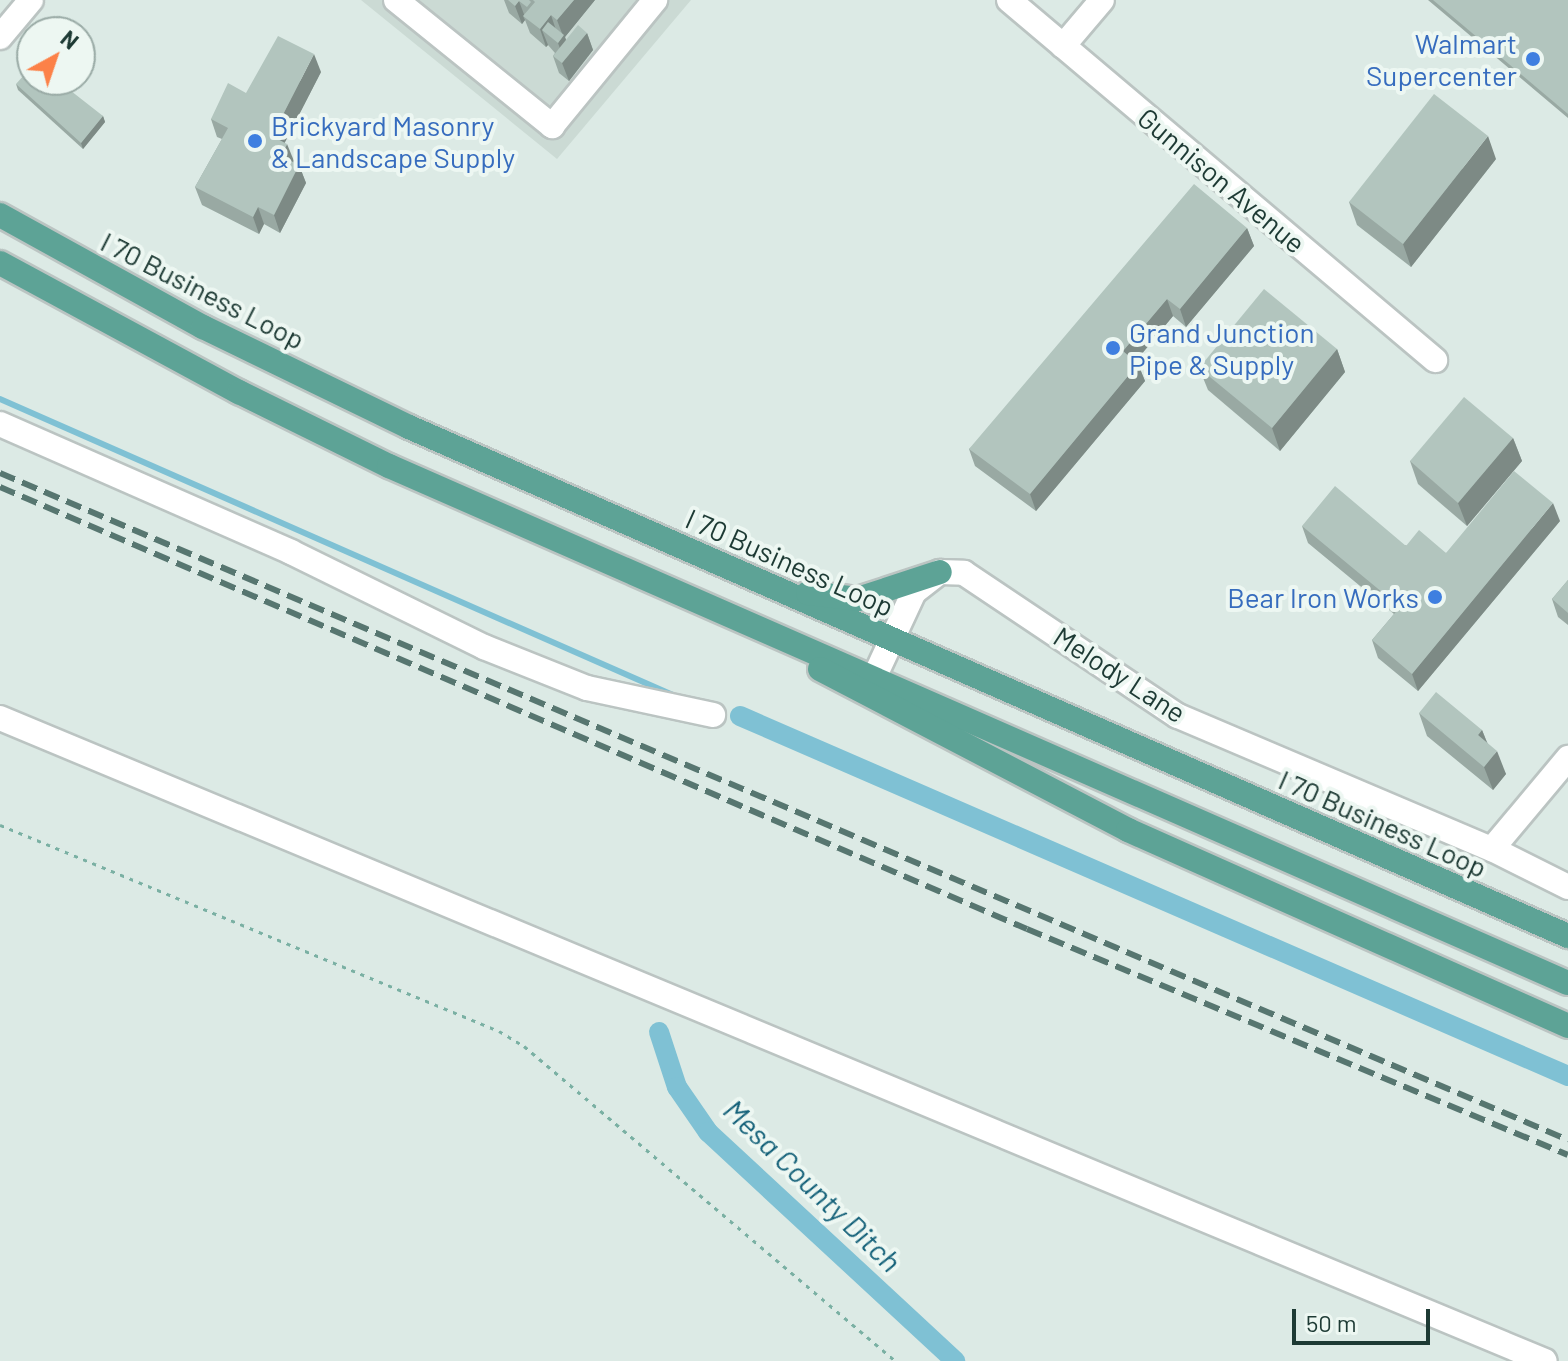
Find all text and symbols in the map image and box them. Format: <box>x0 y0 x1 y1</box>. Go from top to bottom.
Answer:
north arrow <box>16 16 96 96</box>
text: N <box>56 24 84 54</box>
place label: Walmart Supercenter <box>1366 26 1517 92</box>
marker: Walmart Supercenter <box>1524 50 1542 68</box>
street label: Gunnison Avenue <box>1132 100 1312 260</box>
place label: Brickyard Masonry & Landscape Supply <box>271 108 515 174</box>
marker: Brickyard Masonry & Landscape Supply <box>246 132 264 150</box>
street label: I 70 Business Loop <box>96 224 310 356</box>
place label: Grand Junction Pipe & Supply <box>1129 315 1315 381</box>
marker: Grand Junction Pipe & Supply <box>1104 339 1122 357</box>
street label: I 70 Business Loop <box>681 501 899 623</box>
place label: Bear Iron Works <box>1227 580 1419 614</box>
marker: Bear Iron Works <box>1426 588 1444 606</box>
street label: Melody Lane <box>1048 619 1192 729</box>
street label: I 70 Business Loop <box>1274 762 1492 884</box>
water label: Mesa County Ditch <box>717 1091 909 1279</box>
scale bar <box>1296 1293 1434 1343</box>
text: 50 m <box>1306 1308 1357 1337</box>

